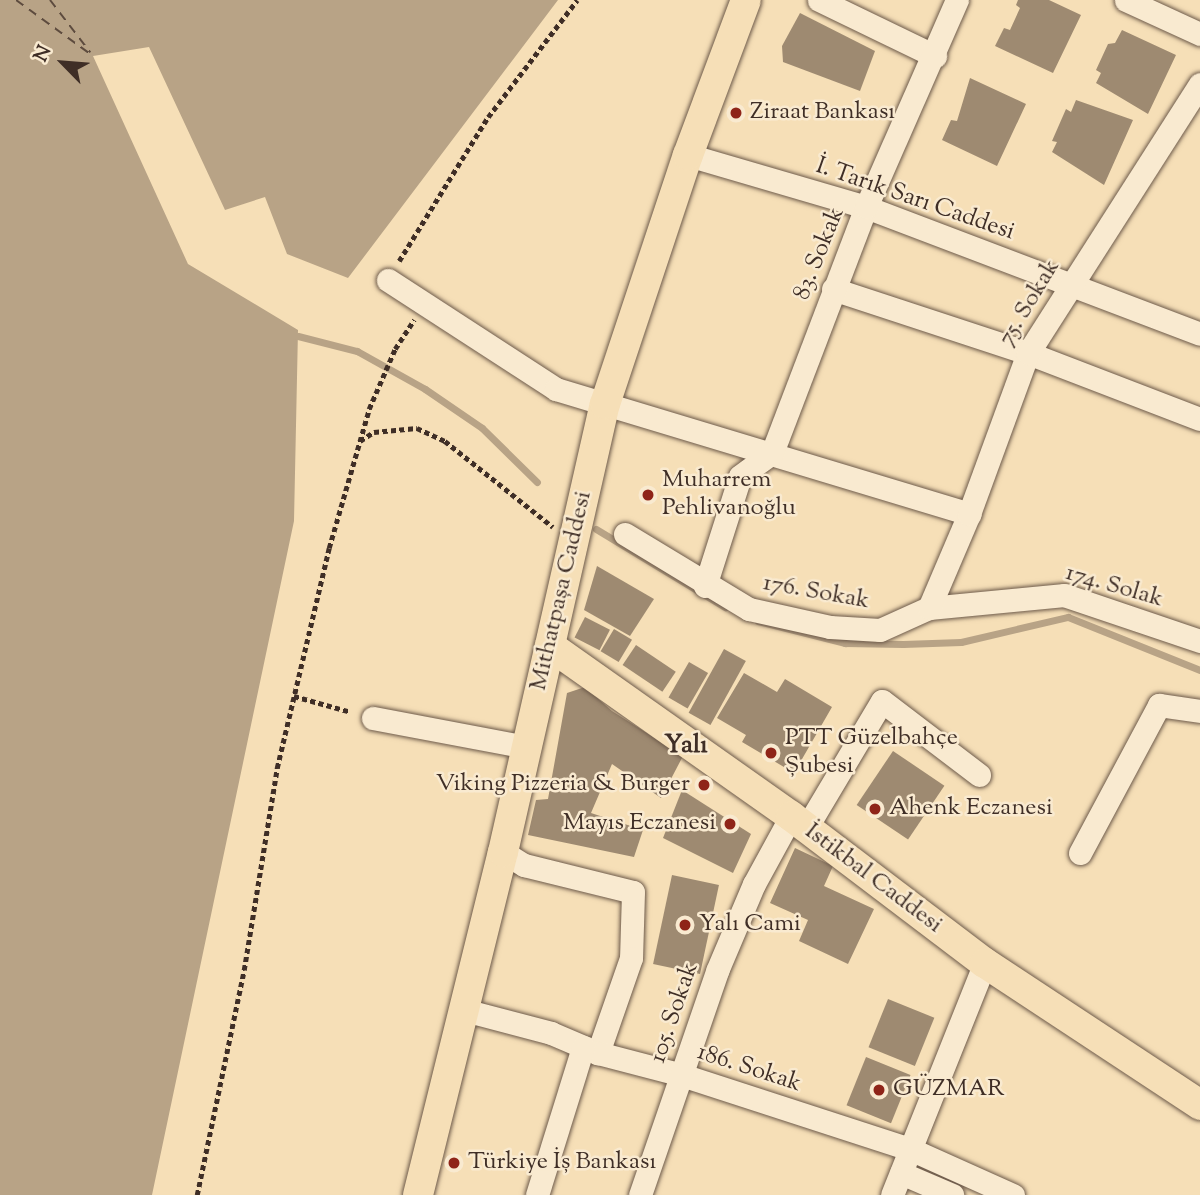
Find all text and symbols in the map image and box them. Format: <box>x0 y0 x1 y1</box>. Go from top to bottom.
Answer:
north arrow <box>28 28 98 98</box>
text: N <box>28 41 59 67</box>
place label: Ziraat Bankası <box>750 99 895 127</box>
marker: Ziraat Bankası <box>728 105 744 121</box>
street label: İ. Tarık Sarı Caddesi <box>812 152 1018 248</box>
street label: 83. Sokak <box>788 203 852 305</box>
street label: 75. Sokak <box>993 254 1067 352</box>
place label: Muharrem Pehlivanoğlu <box>662 467 796 523</box>
marker: Muharrem Pehlivanoğlu <box>640 487 656 503</box>
street label: Mithatpaşa Caddesi <box>525 488 599 694</box>
street label: 174. Solak <box>1062 559 1166 615</box>
street label: 176. Sokak <box>761 569 871 617</box>
place label: PTT Güzelbahçe Şubesi <box>785 725 958 781</box>
district label: Yalı <box>664 730 708 762</box>
marker: PTT Güzelbahçe Şubesi <box>763 745 779 761</box>
place label: Viking Pizzeria & Burger <box>436 771 690 799</box>
marker: Viking Pizzeria & Burger <box>696 777 712 793</box>
place label: Ahenk Eczanesi <box>889 795 1053 823</box>
marker: Ahenk Eczanesi <box>867 801 883 817</box>
place label: Mayıs Eczanesi <box>563 810 716 838</box>
marker: Mayıs Eczanesi <box>722 816 738 832</box>
street label: İstikbal Caddesi <box>798 818 948 940</box>
place label: Yalı Cami <box>699 911 801 939</box>
marker: Yalı Cami <box>677 917 693 933</box>
street label: 105. Sokak <box>644 959 706 1067</box>
street label: 186. Sokak <box>694 1039 804 1099</box>
place label: GÜZMAR <box>893 1076 1004 1104</box>
marker: GÜZMAR <box>871 1082 887 1098</box>
place label: Türkiye İş Bankası <box>468 1149 656 1177</box>
marker: Türkiye İş Bankası <box>446 1155 462 1171</box>

